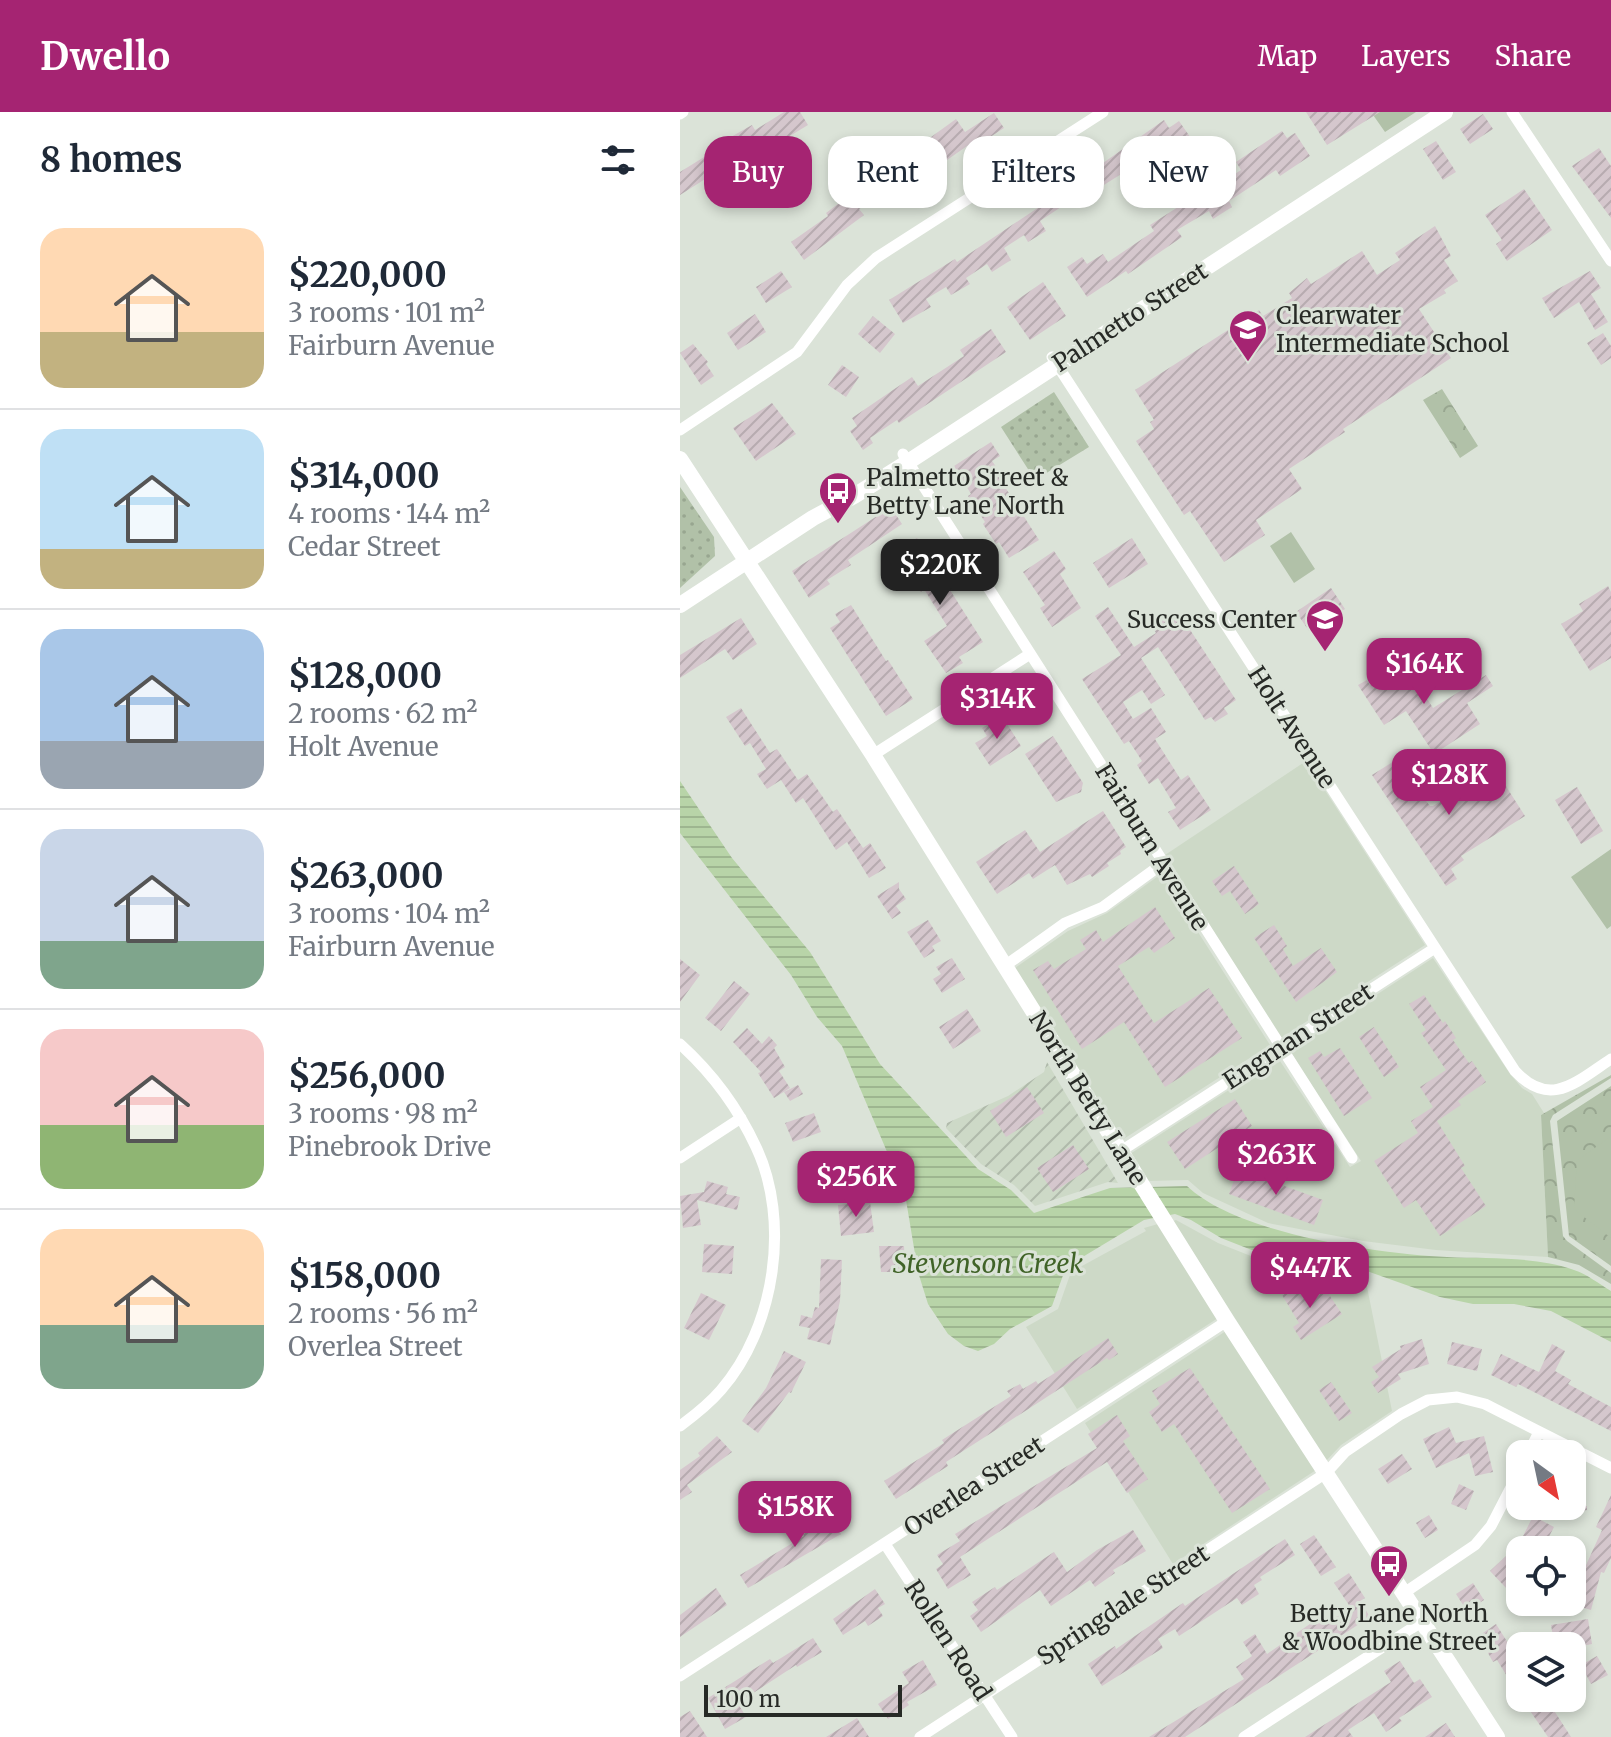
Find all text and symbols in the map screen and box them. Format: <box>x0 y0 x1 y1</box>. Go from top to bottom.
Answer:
text: Dwello <box>40 33 170 80</box>
text: Map <box>1257 38 1317 74</box>
text: Layers <box>1361 38 1450 74</box>
text: Share <box>1494 38 1571 74</box>
chip: Buy <box>704 136 812 208</box>
chip: Rent <box>828 136 947 208</box>
chip: Filters <box>963 136 1104 208</box>
chip: New <box>1120 136 1236 208</box>
icon: filters <box>596 138 640 182</box>
text: 8 homes <box>40 139 182 181</box>
text: $220,000 <box>288 254 447 296</box>
street label: Palmetto Street <box>1047 255 1214 379</box>
icon: home <box>104 260 200 356</box>
text: 3 rooms · 101 m² <box>288 296 485 329</box>
place label: Clearwater Intermediate School <box>1276 300 1509 359</box>
school or university icon: Clearwater Intermediate School <box>1227 308 1269 363</box>
text: Fairburn Avenue <box>288 329 495 362</box>
text: $314,000 <box>288 455 440 497</box>
icon: home <box>104 461 200 557</box>
place label: Palmetto Street & Betty Lane North <box>866 462 1069 521</box>
bus stop icon: Palmetto Street & Betty Lane North <box>817 470 859 525</box>
text: 4 rooms · 144 m² <box>288 497 490 530</box>
text: Cedar Street <box>288 530 441 563</box>
pin: $220K <box>884 539 996 607</box>
text: $220K <box>899 548 981 581</box>
school or university icon: Success Center <box>1304 598 1346 653</box>
place label: Success Center <box>1127 604 1297 635</box>
pin: $164K <box>1368 638 1480 706</box>
text: $164K <box>1385 647 1463 680</box>
text: $128,000 <box>288 655 442 697</box>
street label: Holt Avenue <box>1241 660 1343 794</box>
icon: home <box>104 661 200 757</box>
pin: $314K <box>941 673 1053 741</box>
text: $314K <box>959 682 1035 715</box>
text: 2 rooms · 62 m² <box>288 697 477 730</box>
text: Holt Avenue <box>288 730 439 763</box>
pin: $128K <box>1393 749 1505 817</box>
street label: Fairburn Avenue <box>1088 758 1216 936</box>
text: $128K <box>1410 758 1488 791</box>
text: $263,000 <box>288 855 444 897</box>
icon: home <box>104 861 200 957</box>
text: 3 rooms · 104 m² <box>288 897 490 930</box>
text: Fairburn Avenue <box>288 930 495 963</box>
street label: Engman Street <box>1217 976 1379 1096</box>
street label: North Betty Lane <box>1022 1006 1154 1190</box>
text: $256,000 <box>288 1055 446 1097</box>
icon: home <box>104 1061 200 1157</box>
text: 3 rooms · 98 m² <box>288 1097 478 1130</box>
pin: $263K <box>1220 1129 1332 1197</box>
text: Pinebrook Drive <box>288 1130 491 1163</box>
text: $263K <box>1236 1138 1316 1171</box>
pin: $256K <box>800 1151 912 1219</box>
text: $256K <box>815 1160 897 1193</box>
pin: $447K <box>1254 1242 1366 1310</box>
water label: Stevenson Creek <box>893 1247 1083 1280</box>
text: $447K <box>1269 1251 1351 1284</box>
text: $158,000 <box>288 1255 441 1297</box>
icon: home <box>104 1261 200 1357</box>
text: 2 rooms · 56 m² <box>288 1297 478 1330</box>
text: Overlea Street <box>288 1330 463 1363</box>
street label: Overlea Street <box>898 1429 1051 1543</box>
north arrow <box>1506 1440 1586 1520</box>
map controls <box>1506 1440 1586 1712</box>
pin: $158K <box>739 1481 851 1549</box>
text: $158K <box>756 1490 834 1523</box>
button: locate <box>1506 1536 1586 1616</box>
street label: Springdale Street <box>1031 1537 1215 1672</box>
bus stop icon: Betty Lane North & Woodbine Street <box>1368 1543 1410 1598</box>
street label: Rollen Road <box>898 1574 998 1706</box>
place label: Betty Lane North & Woodbine Street <box>1281 1598 1497 1657</box>
button: layers <box>1506 1632 1586 1712</box>
scale bar <box>704 1681 902 1717</box>
text: 100 m <box>716 1685 781 1713</box>

